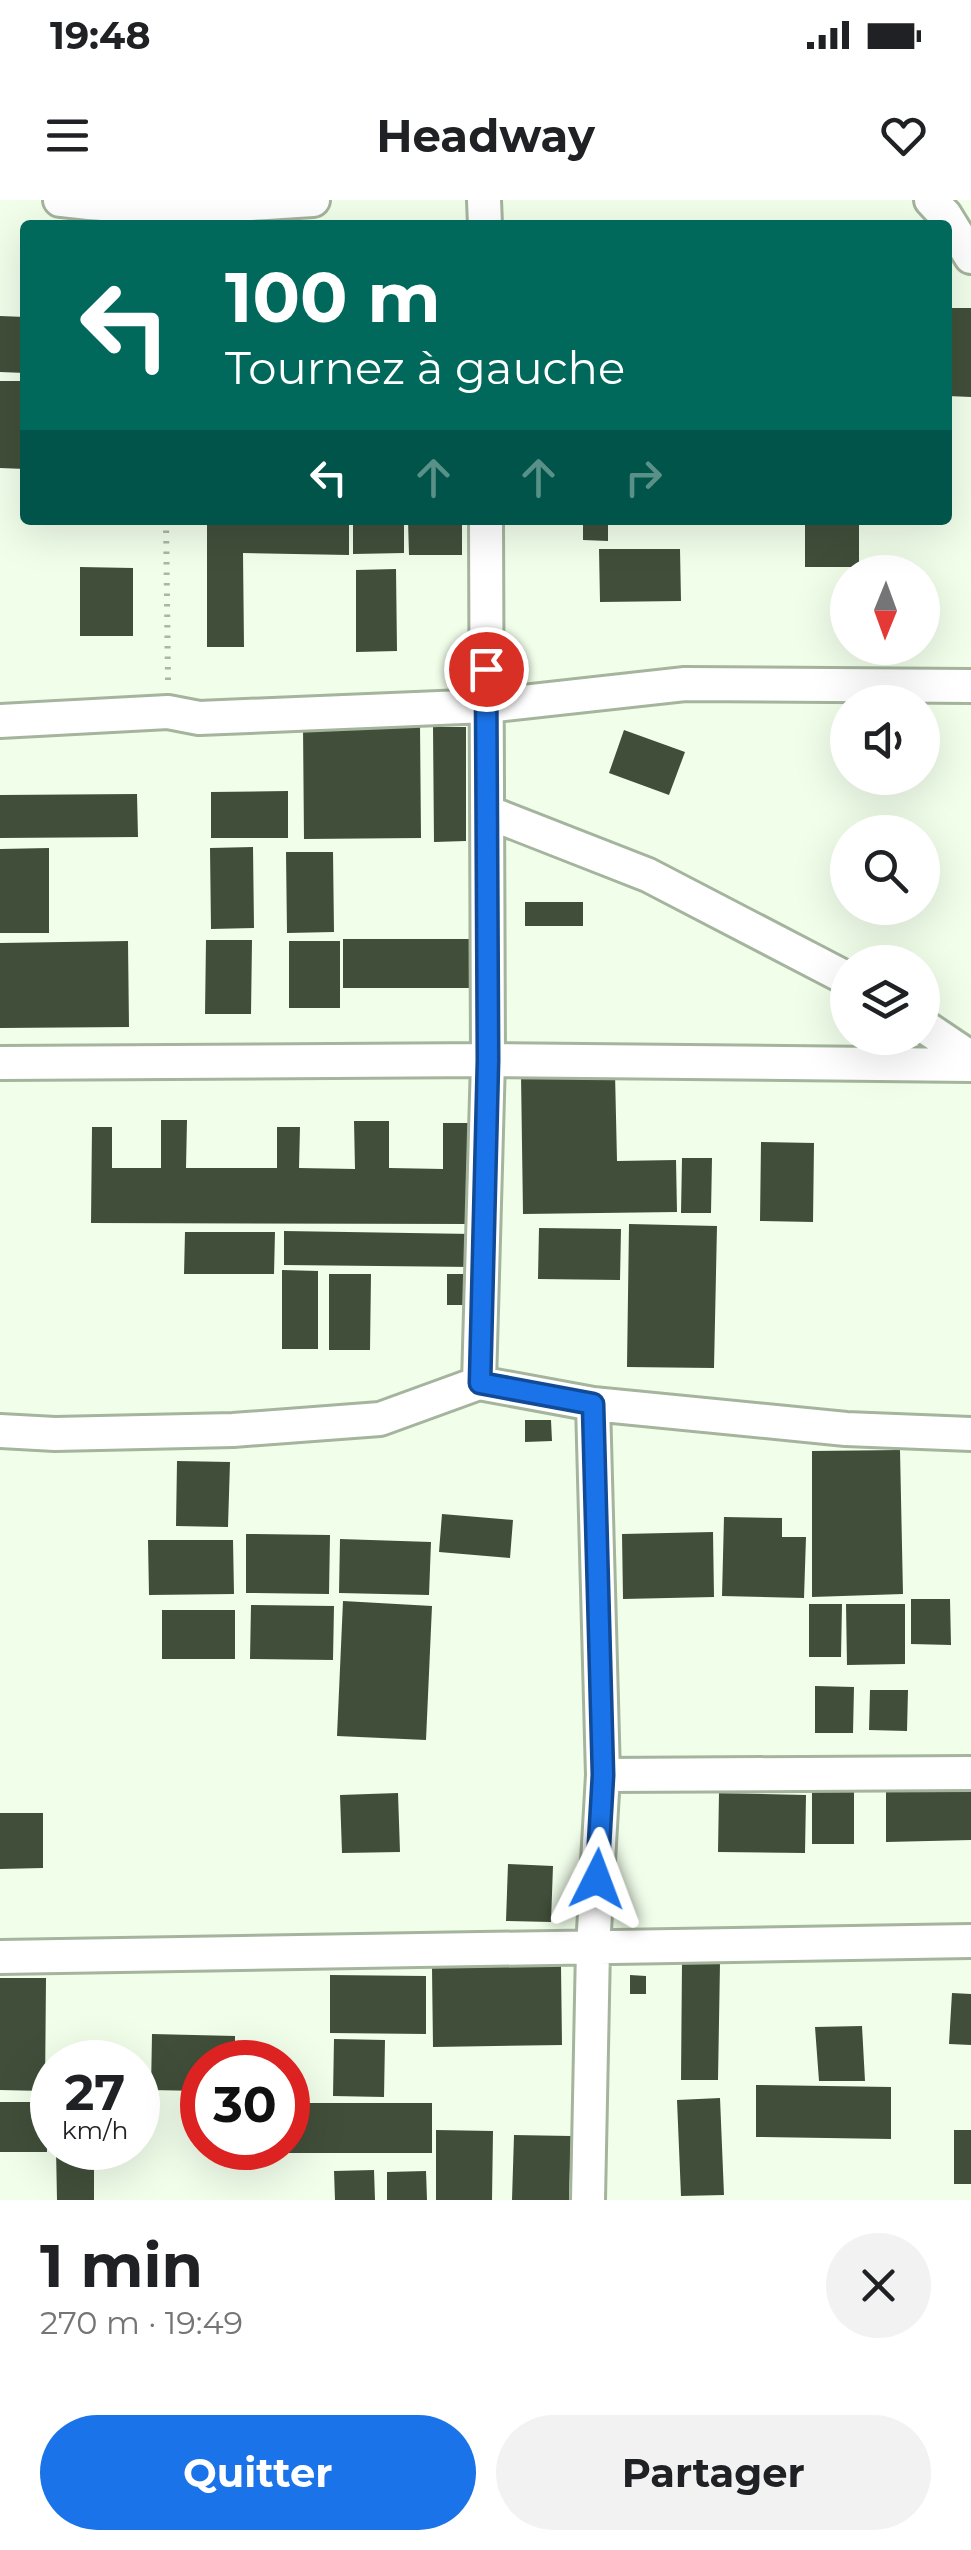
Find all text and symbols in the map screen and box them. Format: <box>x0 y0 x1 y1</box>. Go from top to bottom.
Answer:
text: 19:48 <box>50 12 151 59</box>
icon: menu <box>40 108 95 163</box>
text: Headway <box>376 108 595 163</box>
icon: heart <box>876 108 931 163</box>
text: 100 m <box>225 254 441 340</box>
icon: left <box>60 260 190 390</box>
text: Tournez à gauche <box>225 340 625 395</box>
icon: left <box>301 450 356 505</box>
icon: ahead <box>406 450 461 505</box>
icon: ahead <box>511 450 566 505</box>
icon: right <box>616 450 671 505</box>
north arrow <box>830 555 940 665</box>
map controls <box>830 555 940 1055</box>
pin <box>444 627 529 712</box>
icon: arrive <box>459 642 514 697</box>
button: sound <box>830 685 940 795</box>
button: search <box>830 815 940 925</box>
button: layers <box>830 945 940 1055</box>
position arrow <box>545 1827 649 1931</box>
speed limit sign: 30 <box>180 2040 310 2170</box>
text: 27 <box>65 2062 125 2123</box>
text: km/h <box>62 2115 128 2145</box>
text: 1 min <box>40 2229 203 2302</box>
button: close <box>826 2233 931 2338</box>
text: 270 m · 19:49 <box>40 2303 243 2342</box>
button: Quitter <box>40 2415 476 2530</box>
button: Partager <box>496 2415 931 2530</box>

